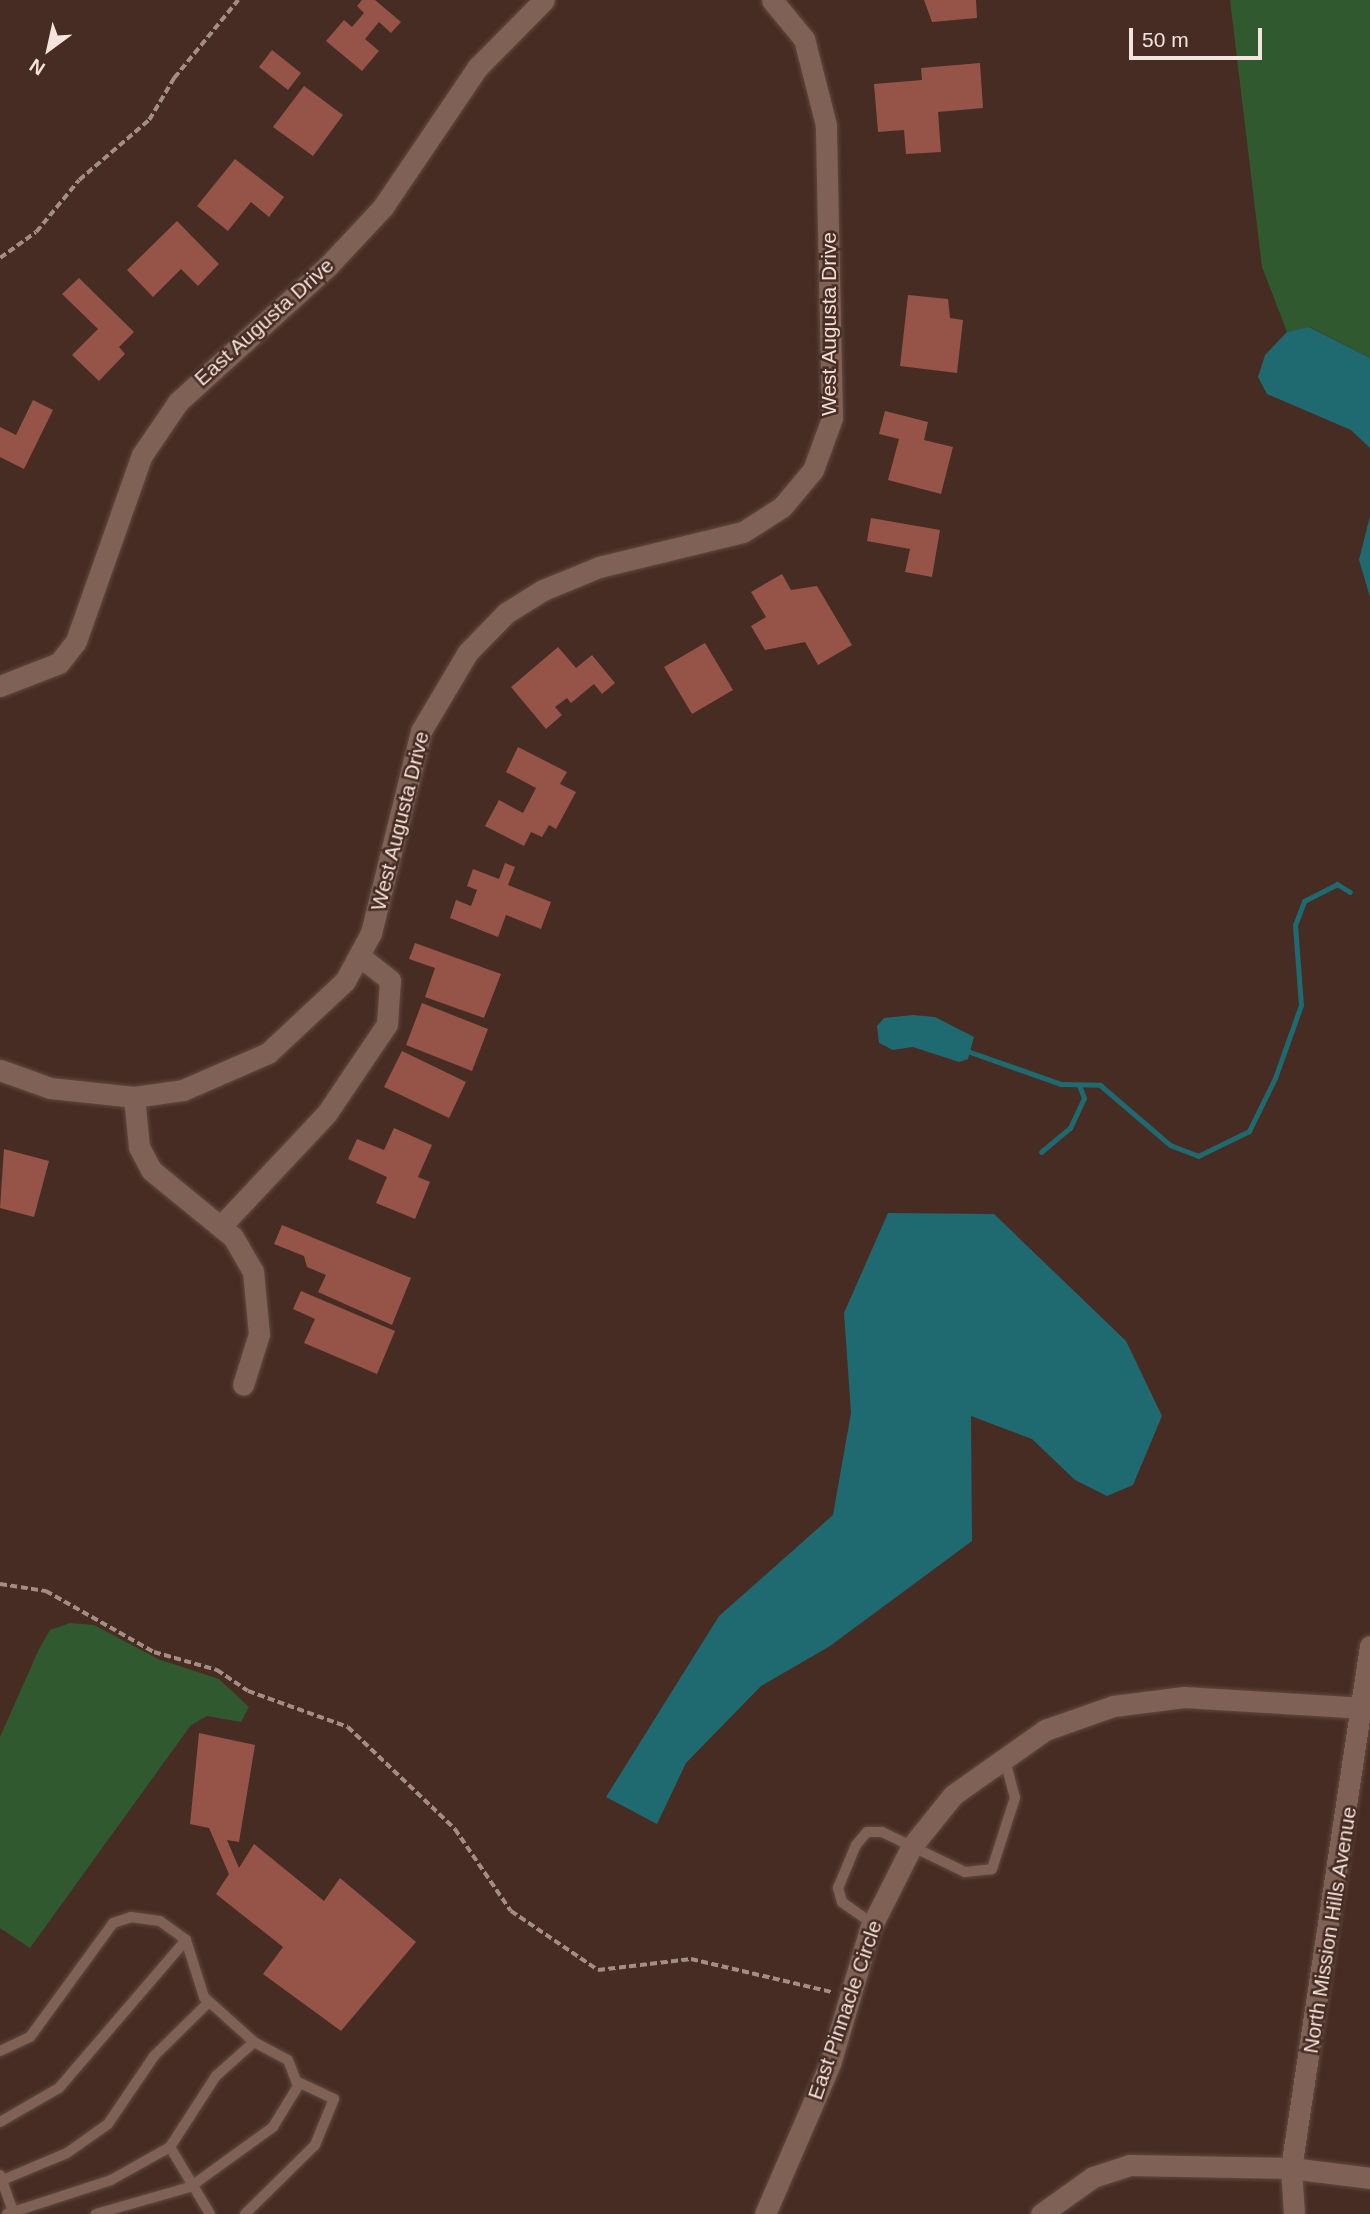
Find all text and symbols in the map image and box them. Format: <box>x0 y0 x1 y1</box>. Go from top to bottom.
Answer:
north arrow <box>14 14 84 84</box>
scale bar <box>1132 14 1265 58</box>
text: 50 m <box>1142 28 1189 51</box>
text: N <box>26 54 49 80</box>
street label: West Augusta Drive <box>816 231 842 417</box>
street label: East Augusta Drive <box>189 252 339 392</box>
street label: West Augusta Drive <box>365 728 435 914</box>
street label: North Mission Hills Avenue <box>1298 1804 1362 2056</box>
street label: East Pinnacle Circle <box>802 1917 888 2103</box>

